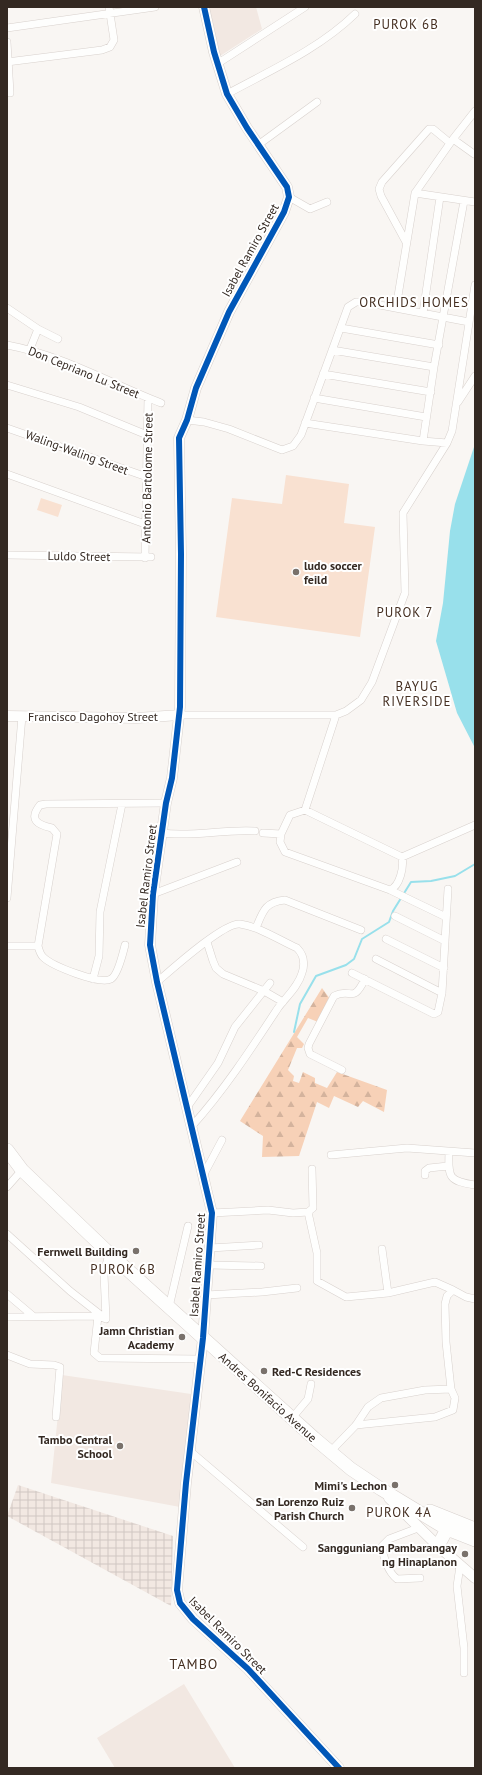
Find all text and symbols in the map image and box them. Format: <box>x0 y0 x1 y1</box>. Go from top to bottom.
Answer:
district label: PUROK 6B <box>373 16 439 33</box>
street label: Isabel Ramiro Street <box>218 201 282 299</box>
district label: ORCHIDS HOMES <box>359 294 469 311</box>
street label: Don Cepriano Lu Street <box>26 343 142 401</box>
street label: Antonio Bartolome Street <box>138 412 156 544</box>
street label: Waling-Waling Street <box>23 426 131 478</box>
street label: Luldo Street <box>48 548 110 564</box>
place label: ludo soccer feild <box>304 558 363 587</box>
marker: ludo soccer feild <box>291 567 301 577</box>
district label: PUROK 7 <box>377 604 433 621</box>
district label: BAYUG RIVERSIDE <box>383 678 451 710</box>
street label: Francisco Dagohoy Street <box>28 709 158 724</box>
street label: Isabel Ramiro Street <box>132 823 160 929</box>
street label: Isabel Ramiro Street <box>186 1213 208 1317</box>
place label: Fernwell Building <box>37 1244 128 1259</box>
marker: Fernwell Building <box>131 1246 141 1256</box>
district label: PUROK 6B <box>90 1261 156 1278</box>
place label: Jamn Christian Academy <box>98 1323 174 1352</box>
marker: Jamn Christian Academy <box>177 1332 187 1342</box>
street label: Andres Bonifacio Avenue <box>216 1349 320 1445</box>
place label: Red-C Residences <box>272 1364 361 1379</box>
marker: Red-C Residences <box>259 1366 269 1376</box>
place label: Tambo Central School <box>38 1432 112 1461</box>
marker: Tambo Central School <box>115 1441 125 1451</box>
place label: Mimi's Lechon <box>315 1478 387 1493</box>
marker: Mimi's Lechon <box>390 1480 400 1490</box>
place label: San Lorenzo Ruiz Parish Church <box>256 1494 344 1523</box>
marker: San Lorenzo Ruiz Parish Church <box>347 1503 357 1513</box>
district label: PUROK 4A <box>366 1504 432 1521</box>
place label: Sangguniang Pambarangay ng Hinaplanon <box>318 1540 457 1569</box>
marker: Sangguniang Pambarangay ng Hinaplanon <box>460 1549 470 1559</box>
street label: Isabel Ramiro Street <box>186 1593 270 1677</box>
district label: TAMBO <box>170 1655 218 1673</box>

